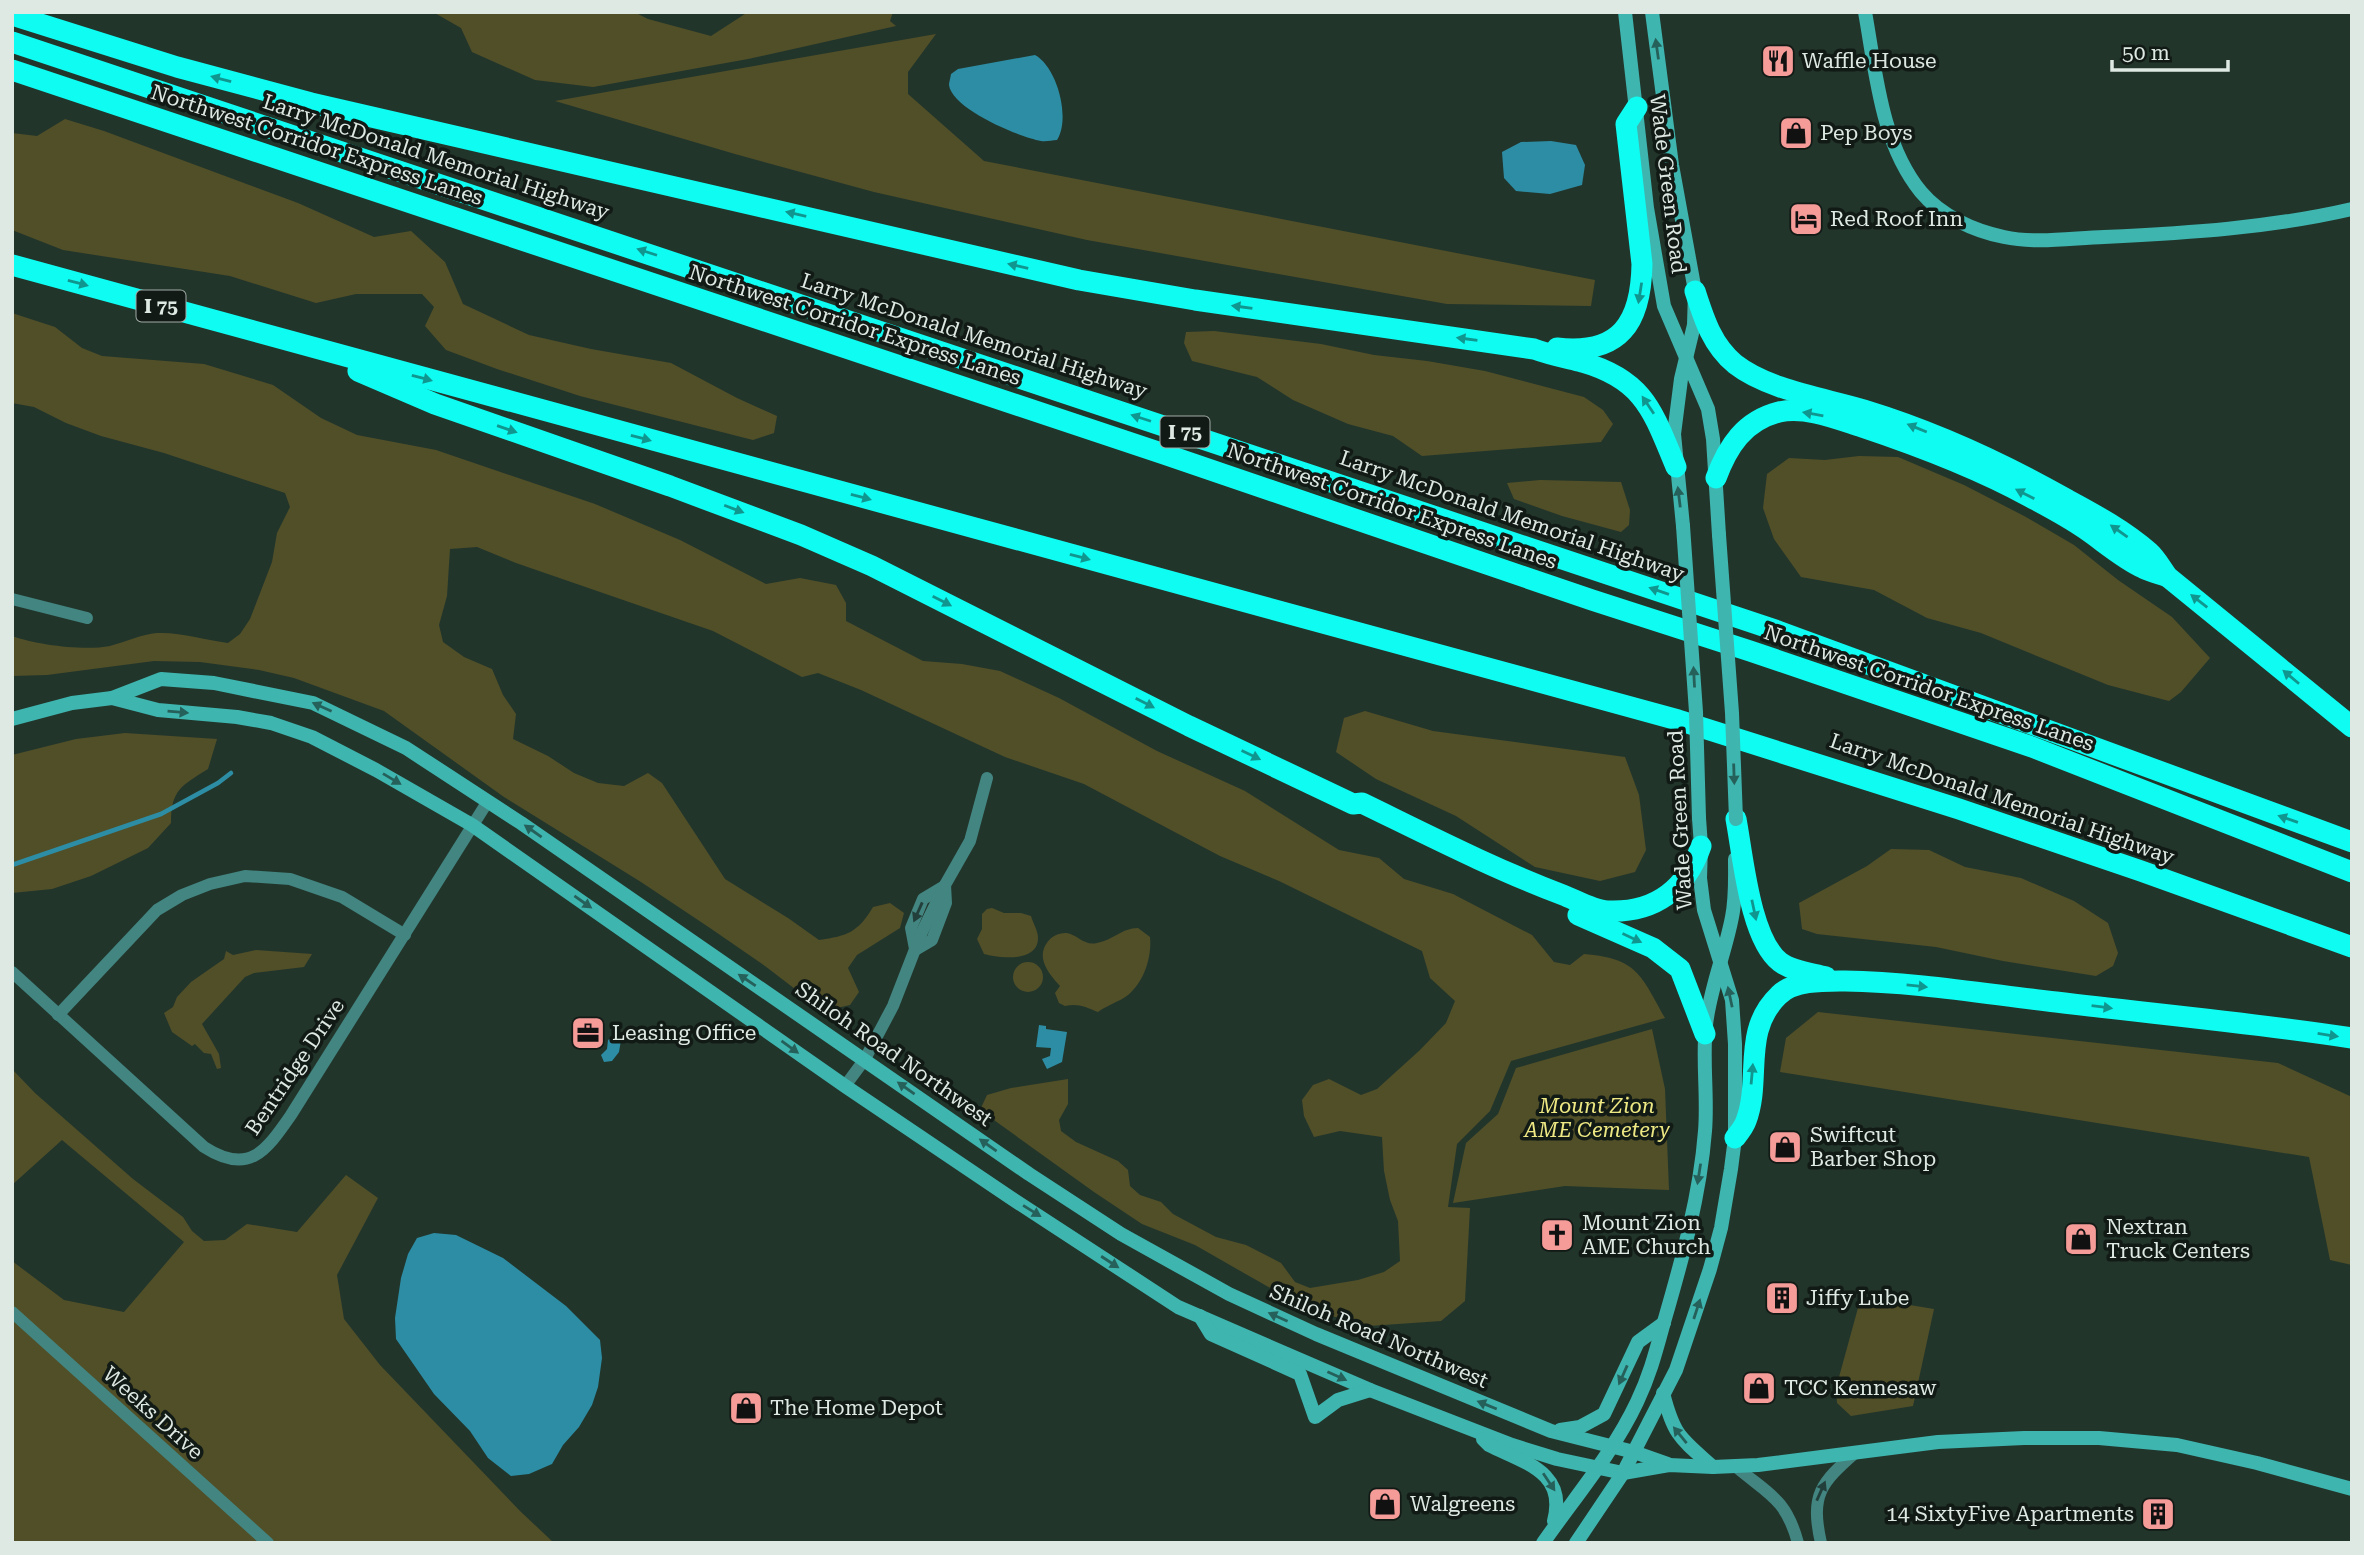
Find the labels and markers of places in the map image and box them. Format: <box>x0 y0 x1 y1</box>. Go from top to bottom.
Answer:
restaurant icon: Waffle House <box>1759 42 1797 80</box>
place label: Waffle House <box>1802 49 1936 73</box>
shop icon: Pep Boys <box>1777 114 1815 152</box>
place label: Pep Boys <box>1820 121 1912 145</box>
hotel icon: Red Roof Inn <box>1787 200 1825 238</box>
place label: Red Roof Inn <box>1830 207 1963 231</box>
office icon: Leasing Office <box>569 1014 607 1052</box>
place label: Leasing Office <box>612 1021 756 1045</box>
place label: Swiftcut Barber Shop <box>1810 1123 1936 1171</box>
shop icon: Swiftcut Barber Shop <box>1766 1128 1804 1166</box>
place label: Mount Zion AME Church <box>1582 1211 1711 1259</box>
place label: Nextran Truck Centers <box>2106 1215 2250 1263</box>
church icon: Mount Zion AME Church <box>1538 1216 1576 1254</box>
shop icon: Nextran Truck Centers <box>2062 1220 2100 1258</box>
building icon: Jiffy Lube <box>1763 1279 1801 1317</box>
place label: Jiffy Lube <box>1806 1286 1909 1310</box>
shop icon: TCC Kennesaw <box>1740 1369 1778 1407</box>
place label: TCC Kennesaw <box>1784 1376 1937 1400</box>
shop icon: The Home Depot <box>727 1389 765 1427</box>
place label: The Home Depot <box>770 1396 943 1420</box>
shop icon: Walgreens <box>1366 1485 1404 1523</box>
place label: Walgreens <box>1410 1492 1515 1516</box>
building icon: 14 SixtyFive Apartments <box>2139 1495 2177 1533</box>
place label: 14 SixtyFive Apartments <box>1886 1502 2134 1526</box>

